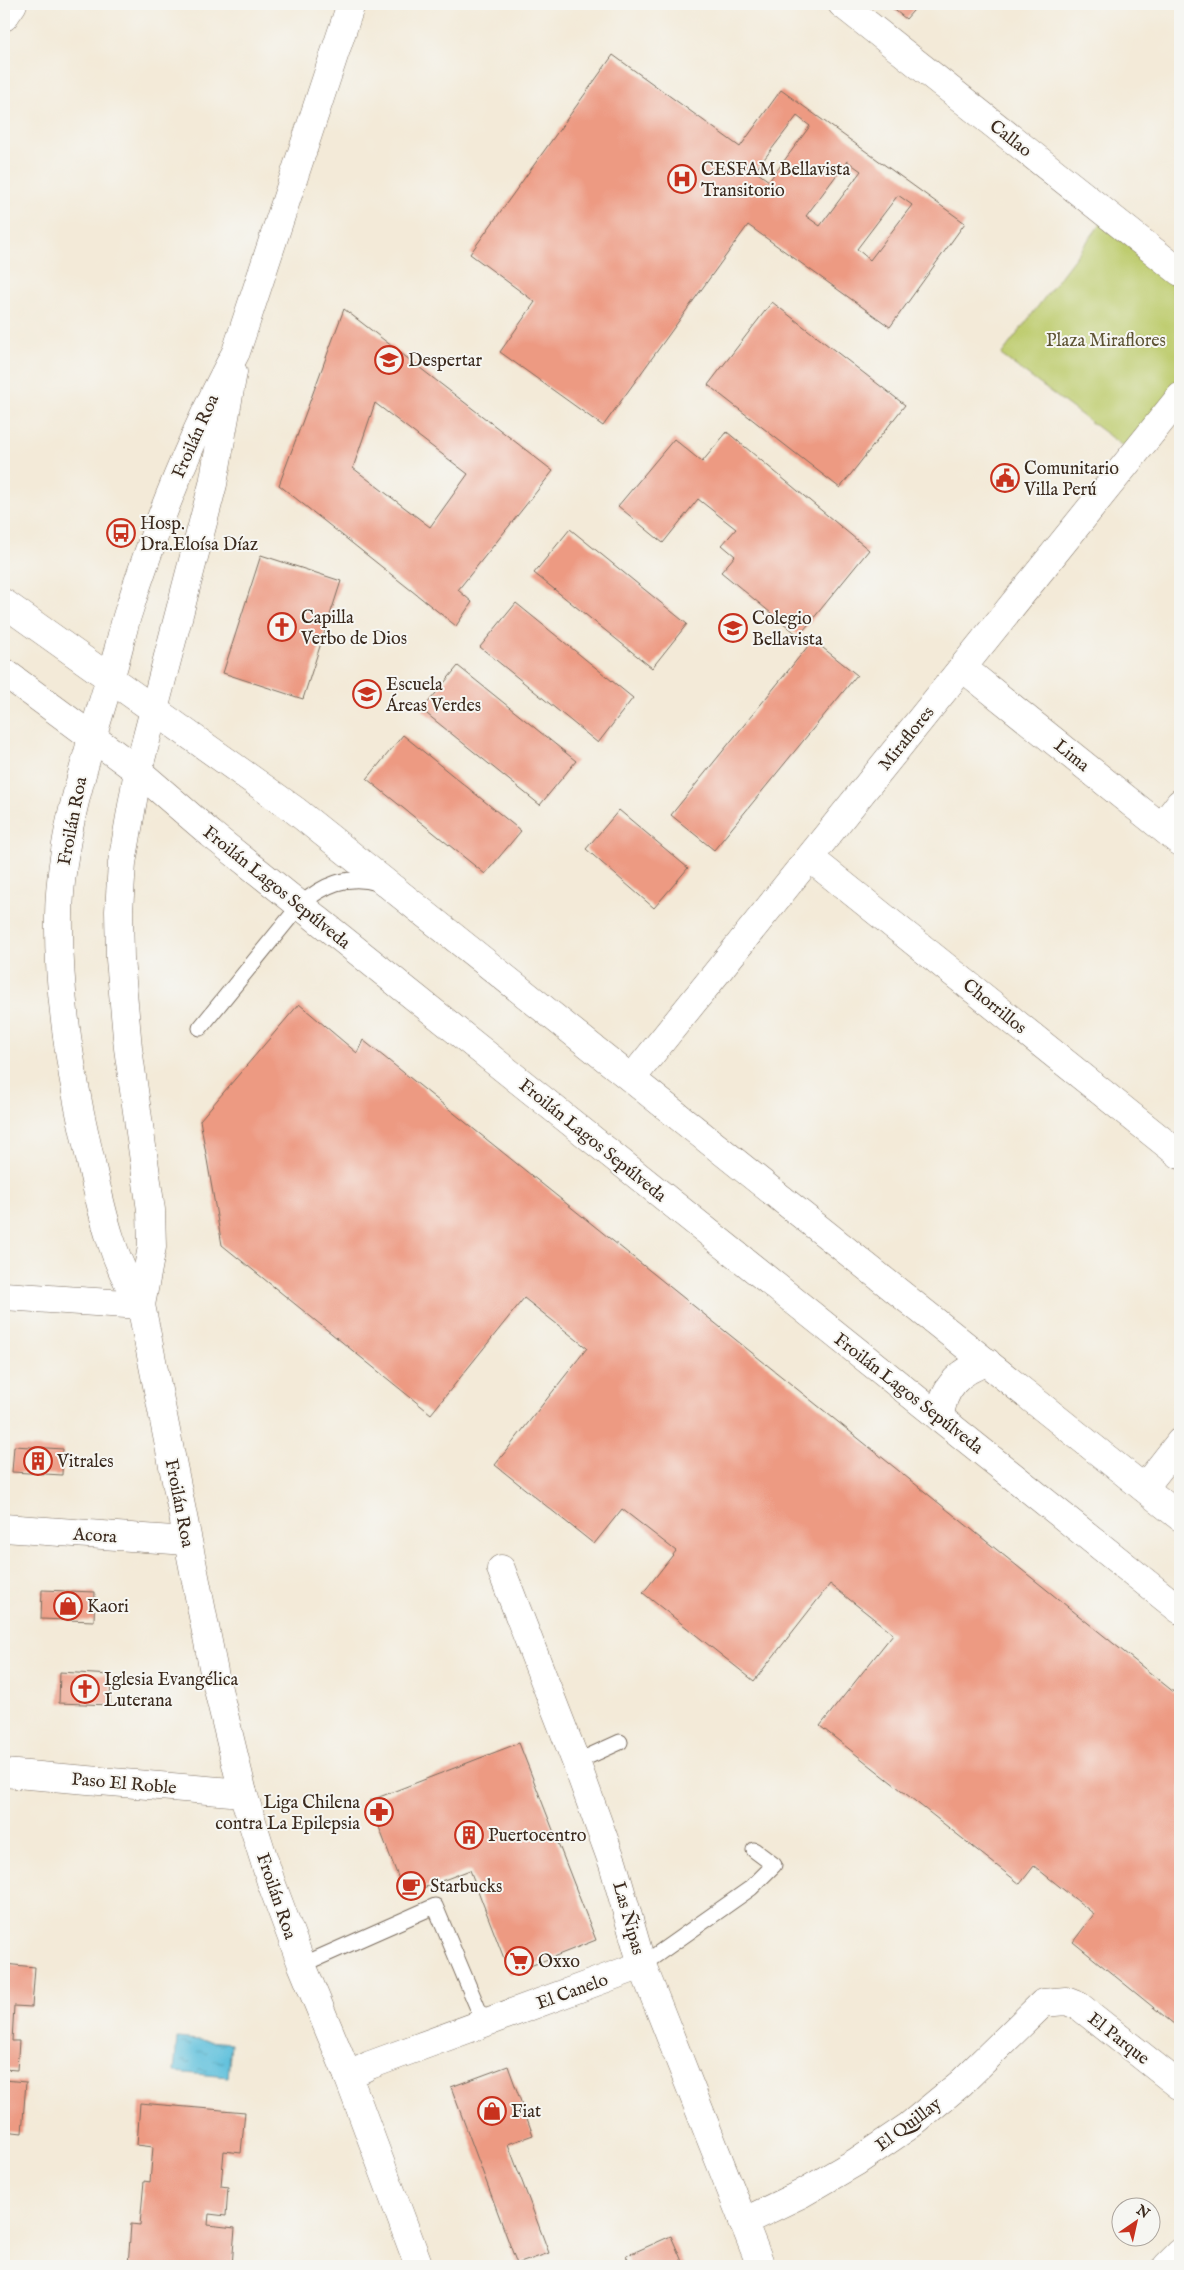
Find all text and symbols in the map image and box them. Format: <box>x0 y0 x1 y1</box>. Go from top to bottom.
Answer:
street label: Callao <box>984 115 1036 163</box>
place label: CESFAM Bellavista Transitorio <box>701 159 850 203</box>
hospital icon: CESFAM Bellavista Transitorio <box>667 164 697 194</box>
park label: Plaza Miraflores <box>1046 330 1166 353</box>
school or university icon: Despertar <box>374 345 404 375</box>
place label: Despertar <box>408 350 483 373</box>
street label: Froilán Roa <box>168 391 225 482</box>
place label: Comunitario Villa Perú <box>1023 458 1119 502</box>
public building icon: Comunitario Villa Perú <box>990 463 1020 493</box>
place label: Hosp. Dra.Eloísa Díaz <box>140 513 258 557</box>
bus stop icon: Hosp. Dra.Eloísa Díaz <box>106 518 136 548</box>
place label: Capilla Verbo de Dios <box>300 607 407 651</box>
place label: Colegio Bellavista <box>752 608 823 652</box>
church icon: Capilla Verbo de Dios <box>267 612 297 642</box>
school or university icon: Colegio Bellavista <box>718 613 748 643</box>
place label: Escuela Áreas Verdes <box>385 674 481 718</box>
school or university icon: Escuela Áreas Verdes <box>352 679 382 709</box>
street label: Miraflores <box>874 702 940 776</box>
street label: Lima <box>1049 735 1094 778</box>
street label: Froilán Roa <box>54 775 93 867</box>
street label: Froilán Lagos Sepúlveda <box>198 822 355 955</box>
street label: Chorrillos <box>957 974 1031 1040</box>
street label: Froilán Lagos Sepúlveda <box>514 1075 671 1208</box>
street label: Froilán Lagos Sepúlveda <box>829 1329 988 1460</box>
building icon: Vitrales <box>23 1446 53 1476</box>
place label: Vitrales <box>56 1451 114 1474</box>
street label: Froilán Roa <box>159 1457 198 1550</box>
street label: Acora <box>71 1523 118 1550</box>
shop icon: Kaori <box>53 1591 83 1621</box>
place label: Kaori <box>87 1596 129 1619</box>
place label: Iglesia Evangélica Luterana <box>104 1669 239 1713</box>
church icon: Iglesia Evangélica Luterana <box>70 1674 100 1704</box>
street label: Paso El Roble <box>70 1768 177 1801</box>
place label: Liga Chilena contra La Epilepsia <box>215 1792 360 1836</box>
pharmacy icon: Liga Chilena contra La Epilepsia <box>364 1797 394 1827</box>
building icon: Puertocentro <box>454 1820 484 1850</box>
place label: Puertocentro <box>488 1825 587 1848</box>
street label: Froilán Roa <box>250 1850 301 1943</box>
cafe icon: Starbucks <box>396 1871 426 1901</box>
place label: Starbucks <box>430 1876 502 1899</box>
street label: Las Ñipas <box>606 1879 651 1958</box>
supermarket icon: Oxxo <box>504 1946 534 1976</box>
place label: Oxxo <box>538 1951 580 1974</box>
street label: El Canelo <box>534 1969 612 2016</box>
street label: El Parque <box>1082 2008 1154 2071</box>
street label: El Quillay <box>871 2093 947 2157</box>
shop icon: Fiat <box>477 2096 507 2126</box>
place label: Fiat <box>511 2101 541 2124</box>
north arrow <box>1112 2198 1162 2248</box>
text: N <box>1132 2201 1153 2223</box>

